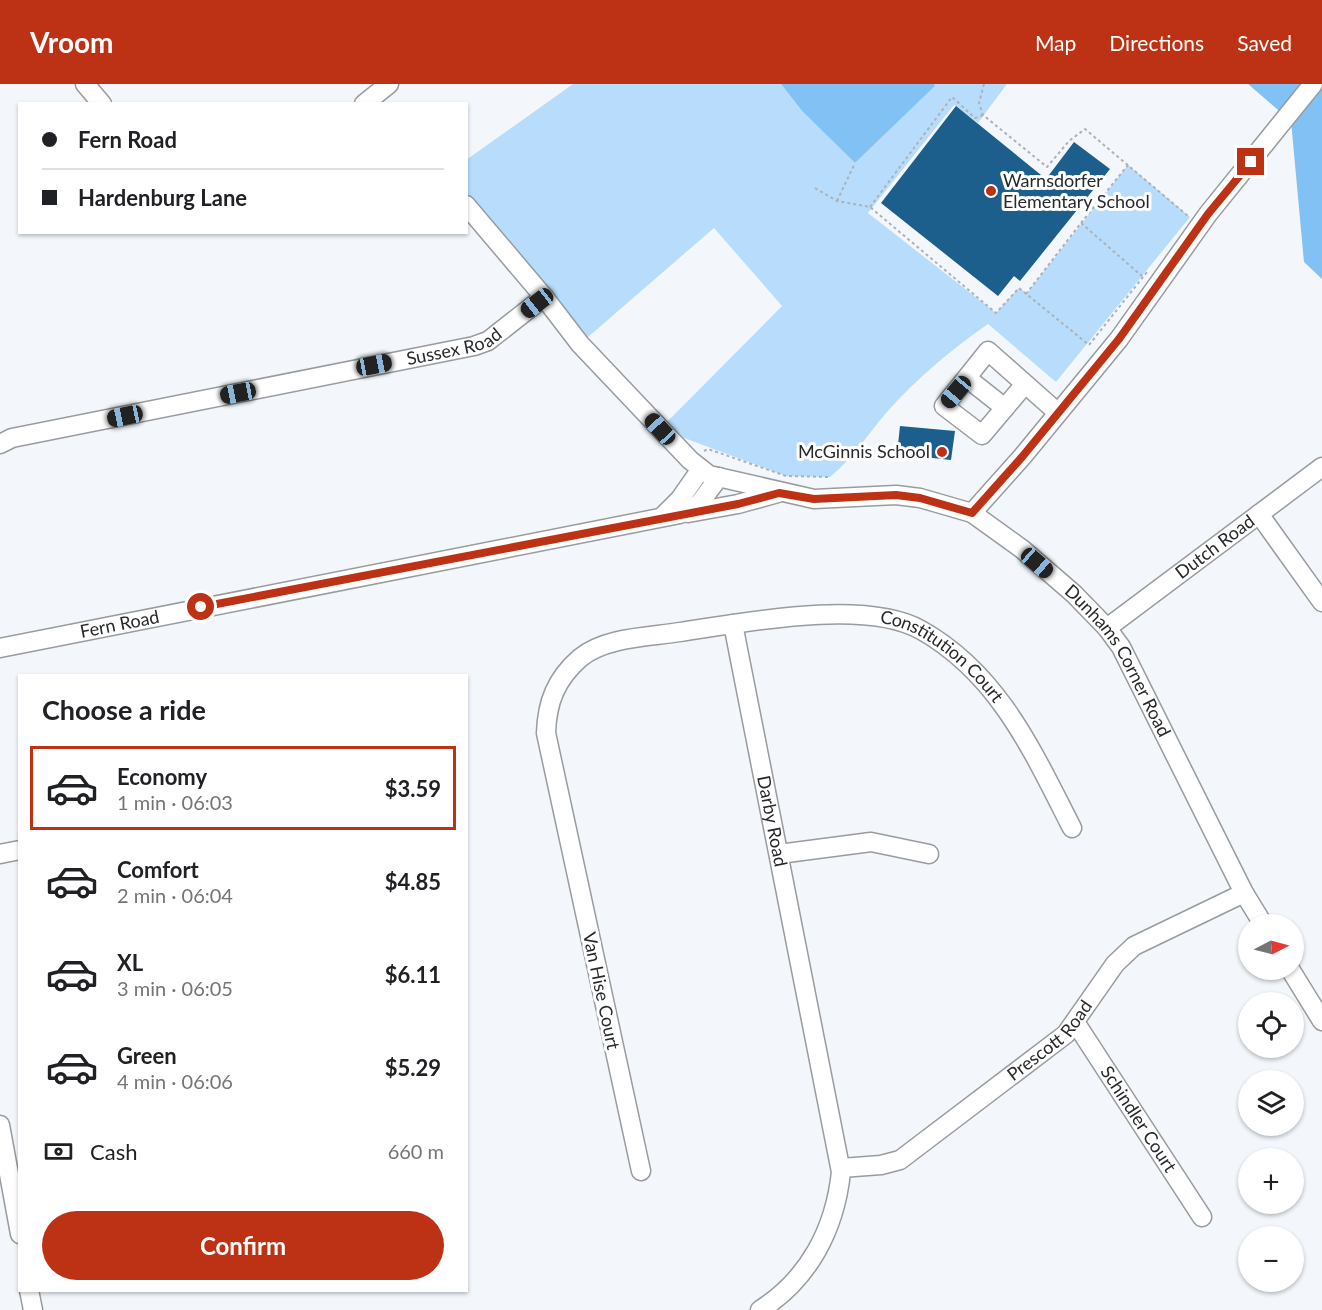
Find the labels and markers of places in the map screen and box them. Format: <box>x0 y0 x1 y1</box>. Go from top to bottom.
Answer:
place label: Warnsdorfer Elementary School <box>1003 169 1150 212</box>
marker: Warnsdorfer Elementary School <box>984 184 998 198</box>
place label: McGinnis School <box>798 440 930 462</box>
marker: McGinnis School <box>935 445 949 459</box>

